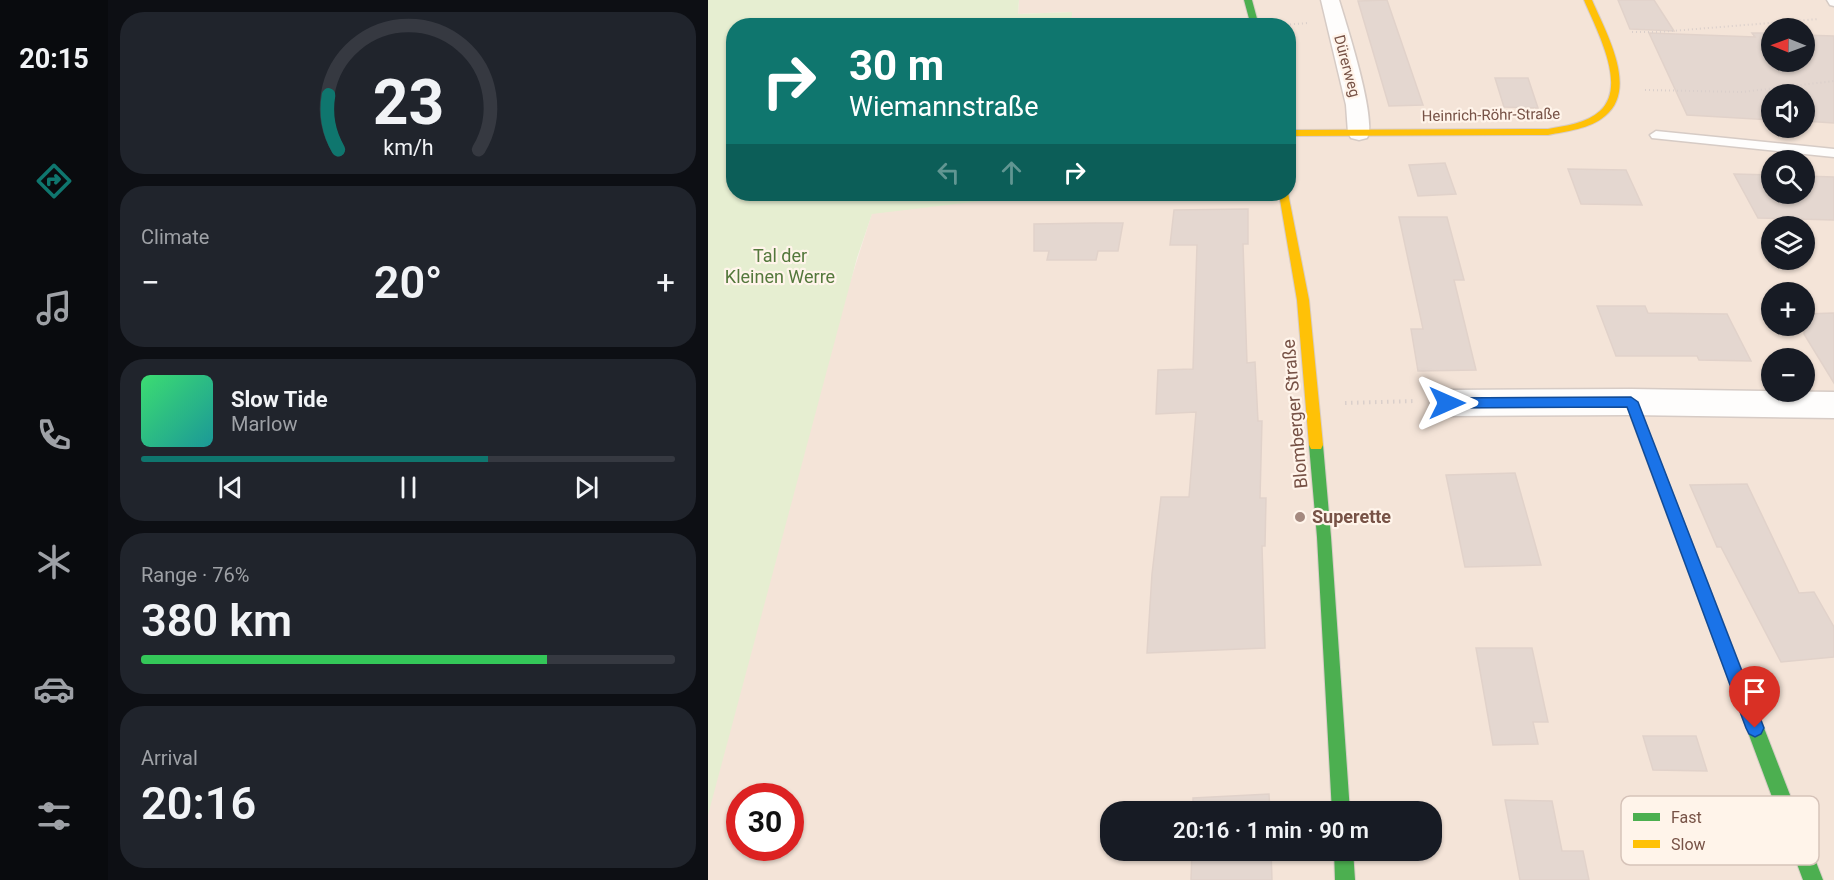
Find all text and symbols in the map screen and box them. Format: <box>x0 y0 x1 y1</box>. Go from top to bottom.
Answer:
north arrow <box>1761 18 1815 72</box>
map controls <box>1761 18 1815 402</box>
street label: Dürerweg <box>1330 33 1364 99</box>
text: 30 m <box>849 41 944 90</box>
icon: right <box>750 42 828 120</box>
text: 20:15 <box>19 43 89 75</box>
text: 23 <box>372 66 444 139</box>
button: sound <box>1761 84 1815 138</box>
text: Wiemannstraße <box>849 91 1038 123</box>
street label: Heinrich-Röhr-Straße <box>1422 105 1560 125</box>
text: km/h <box>383 135 433 160</box>
button: search <box>1761 150 1815 204</box>
icon: left <box>932 156 965 189</box>
icon: ahead <box>995 156 1028 189</box>
icon: right <box>1058 156 1091 189</box>
icon: directions <box>33 160 75 202</box>
button: layers <box>1761 216 1815 270</box>
text: Climate <box>141 225 209 249</box>
park label: Tal der Kleinen Werre <box>725 245 835 287</box>
text: 20° <box>374 256 442 309</box>
text: − <box>141 263 160 302</box>
text: + <box>656 263 675 302</box>
button: + <box>1761 282 1815 336</box>
icon: music <box>33 287 75 329</box>
street label: Blomberger Straße <box>1278 339 1311 490</box>
button: − <box>1761 348 1815 402</box>
position arrow <box>1415 371 1479 435</box>
text: Slow Tide <box>231 387 328 412</box>
text: Marlow <box>231 412 297 436</box>
icon: phone <box>33 414 75 456</box>
icon: previous <box>214 471 247 504</box>
icon: pause <box>392 471 425 504</box>
icon: next <box>570 471 603 504</box>
place label: Superette <box>1312 506 1391 527</box>
marker: Superette <box>1293 510 1307 524</box>
icon: climate <box>33 541 75 583</box>
text: Range · 76% <box>141 563 249 587</box>
text: 380 km <box>141 594 292 647</box>
pin <box>1729 666 1780 728</box>
icon: car <box>33 668 75 710</box>
icon: arrive <box>1738 675 1771 708</box>
text: Arrival <box>141 746 198 770</box>
text: 20:16 <box>141 777 256 830</box>
speed limit sign: 30 <box>726 783 804 861</box>
icon: filters <box>33 795 75 837</box>
legend <box>1621 796 1819 865</box>
text: Fast <box>1671 808 1702 827</box>
text: 20:16 · 1 min · 90 m <box>1173 818 1369 843</box>
text: Slow <box>1671 835 1706 854</box>

